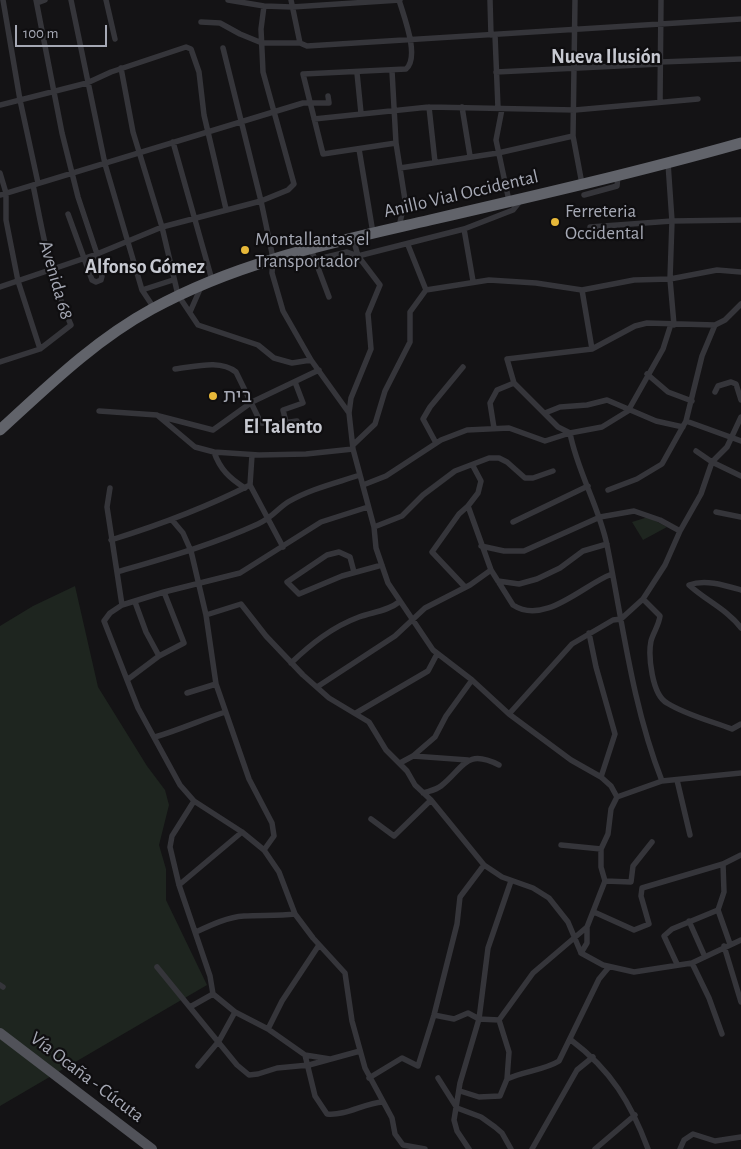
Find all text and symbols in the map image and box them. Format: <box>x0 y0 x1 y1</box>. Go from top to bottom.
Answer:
scale bar <box>18 15 110 47</box>
text: 100 m <box>23 26 58 41</box>
district label: Nueva Ilusión <box>551 45 661 69</box>
street label: Anillo Vial Occidental <box>381 165 541 223</box>
place label: Ferreteria Occidental <box>565 200 644 244</box>
marker: Ferreteria Occidental <box>549 216 561 228</box>
place label: Montallantas el Transportador <box>255 228 370 272</box>
street label: Avenida 68 <box>34 238 78 322</box>
marker: Montallantas el Transportador <box>239 244 251 256</box>
district label: Alfonso Gómez <box>85 255 205 279</box>
place label: בית <box>223 385 252 407</box>
marker: בית <box>207 390 219 402</box>
district label: El Talento <box>244 415 322 439</box>
street label: Vía Ocaña - Cúcuta <box>25 1027 149 1127</box>

